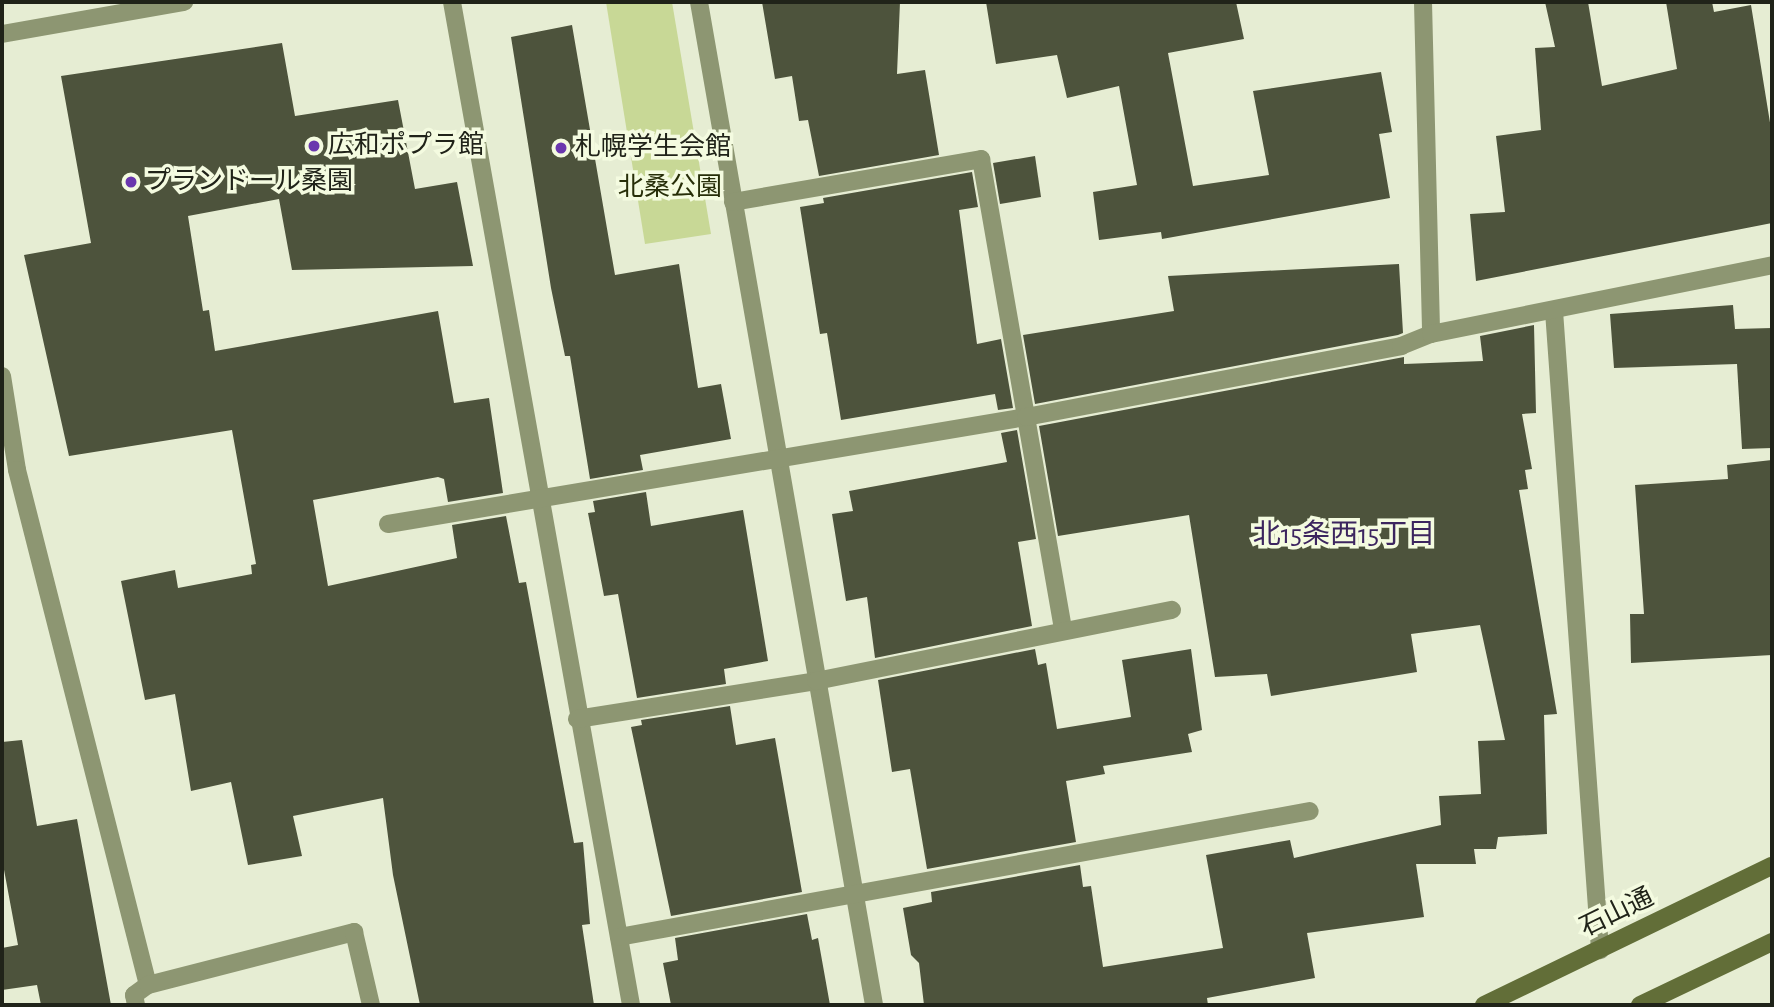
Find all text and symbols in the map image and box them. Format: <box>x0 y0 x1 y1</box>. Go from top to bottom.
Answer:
place label: 広和ポプラ館 <box>328 130 484 162</box>
place label: 札幌学生会館 <box>575 132 731 164</box>
marker: 広和ポプラ館 <box>306 138 322 154</box>
marker: 札幌学生会館 <box>553 140 569 156</box>
place label: プランドール桑園 <box>145 166 353 198</box>
park label: 北桑公園 <box>618 172 722 204</box>
marker: プランドール桑園 <box>123 174 139 190</box>
district label: 北15条西15丁目 <box>1253 518 1435 552</box>
street label: 石山通 <box>1575 882 1659 944</box>

